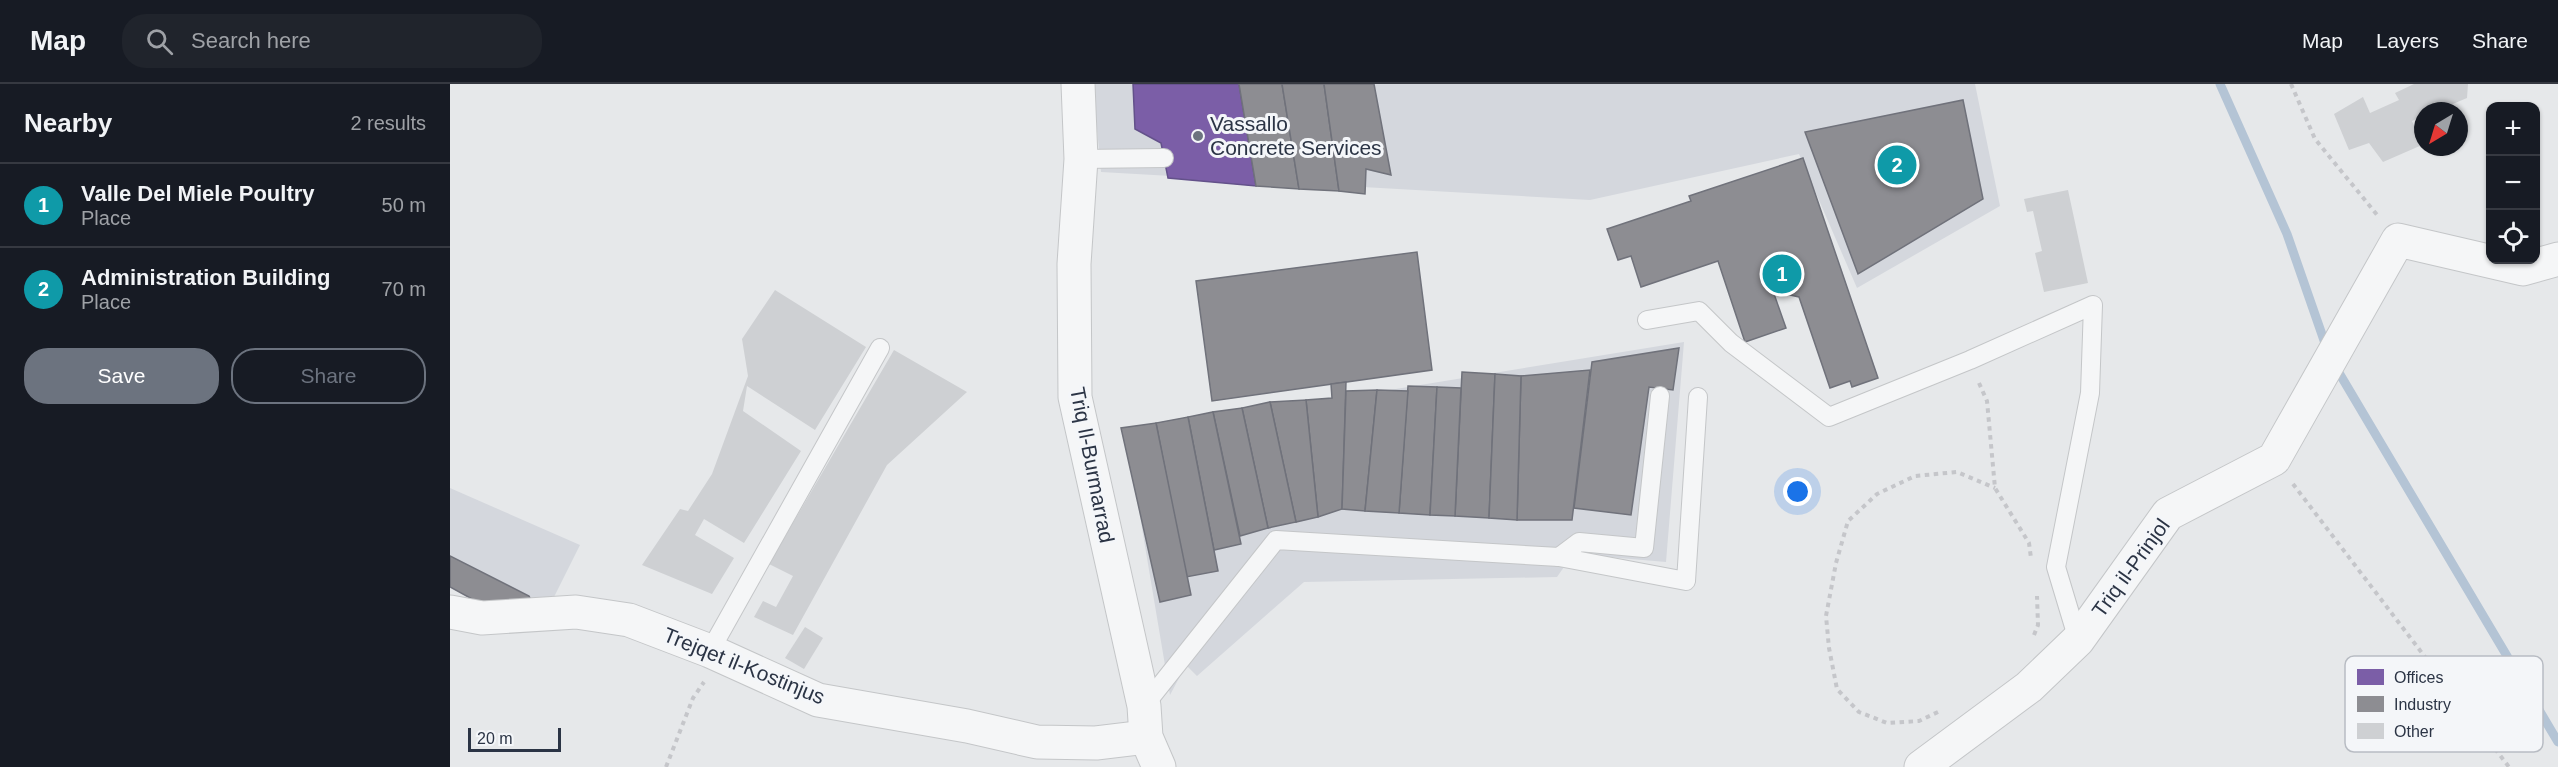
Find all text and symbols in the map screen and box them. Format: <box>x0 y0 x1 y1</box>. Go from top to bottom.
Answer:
search box <box>122 14 542 68</box>
text: Map <box>30 25 86 56</box>
icon: search <box>143 25 176 58</box>
text: Search here <box>191 28 311 53</box>
text: Map <box>2302 29 2343 52</box>
text: Layers <box>2376 29 2439 52</box>
text: Share <box>2472 29 2528 52</box>
north arrow <box>2414 102 2468 156</box>
map controls <box>2486 102 2540 264</box>
button: + <box>2486 102 2540 156</box>
text: Nearby <box>24 108 112 138</box>
text: 2 results <box>350 112 426 134</box>
place label: Vassallo Concrete Services <box>1210 112 1382 159</box>
marker: Vassallo Concrete Services <box>1191 129 1205 143</box>
pin: 2 <box>1878 142 1916 188</box>
button: − <box>2486 156 2540 210</box>
text: Valle Del Miele Poultry <box>81 181 315 206</box>
text: 1 <box>38 194 49 216</box>
text: 50 m <box>382 194 426 216</box>
text: Place <box>81 207 131 229</box>
button: locate <box>2486 210 2540 264</box>
pin: 1 <box>1762 252 1802 297</box>
text: Administration Building <box>81 265 330 290</box>
text: 2 <box>38 278 49 300</box>
text: 70 m <box>382 278 426 300</box>
text: Place <box>81 291 131 313</box>
button: Save <box>24 348 219 404</box>
button: Share <box>231 348 426 404</box>
street label: Triq Il-Burmarrad <box>1066 385 1119 545</box>
your location <box>1783 477 1812 506</box>
street label: Triq il-Prinjol <box>2087 514 2174 621</box>
street label: Trejqet il-Kostinjus <box>660 623 828 708</box>
legend <box>2345 656 2543 752</box>
text: Offices <box>2394 669 2444 686</box>
text: Industry <box>2394 696 2451 713</box>
text: Other <box>2394 723 2435 740</box>
scale bar <box>468 725 561 752</box>
text: 20 m <box>477 730 513 747</box>

